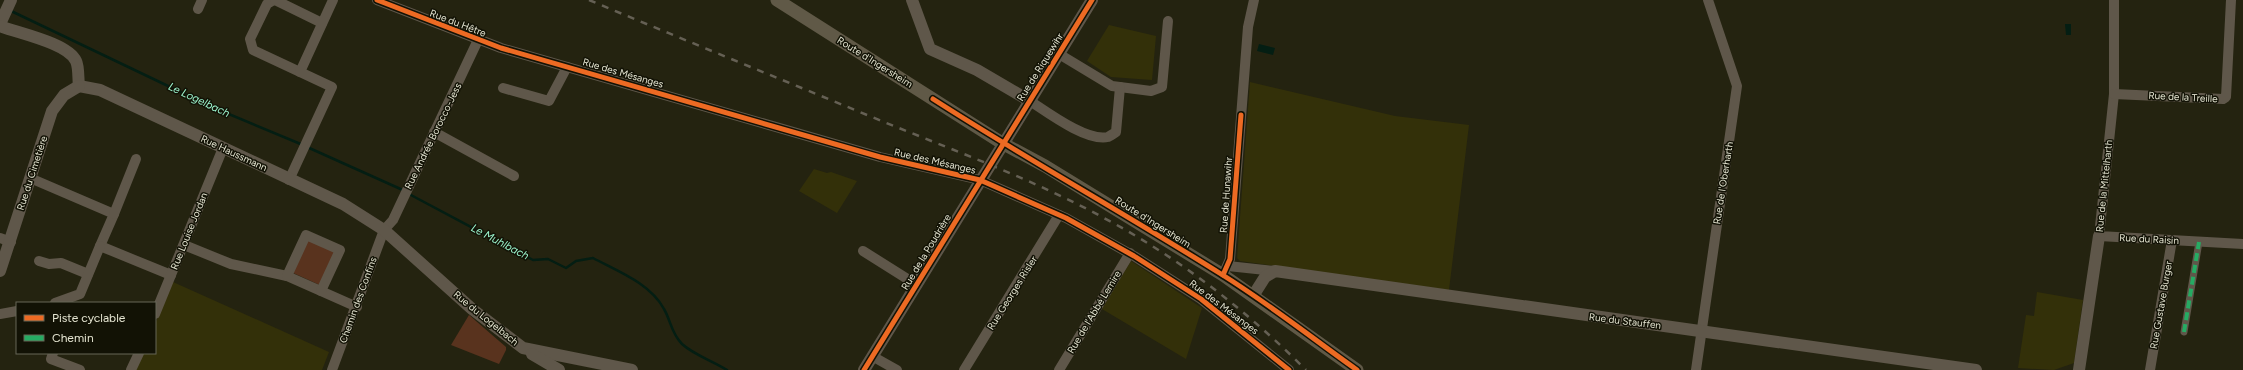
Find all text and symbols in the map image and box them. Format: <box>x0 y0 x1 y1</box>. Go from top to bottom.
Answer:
street label: Rue du Hêtre <box>428 6 489 40</box>
street label: Rue de Riquewihr <box>1014 30 1066 103</box>
street label: Route d'Ingersheim <box>835 34 915 90</box>
street label: Rue des Mésanges <box>581 55 665 91</box>
water label: Le Logelbach <box>166 80 232 120</box>
street label: Rue Andrée Borocco-Jess <box>402 80 465 191</box>
street label: Rue de la Treille <box>2148 89 2219 105</box>
street label: Rue Haussmann <box>199 132 270 174</box>
street label: Rue du Cimetière <box>14 134 50 212</box>
street label: Rue de la Mittelharth <box>2093 139 2115 233</box>
street label: Rue de l'Oberharth <box>1710 140 1736 225</box>
street label: Rue des Mésanges <box>893 145 977 177</box>
street label: Rue de Hunawihr <box>1217 156 1235 234</box>
street label: Rue Louise Jordan <box>168 190 211 272</box>
street label: Route d'Ingersheim <box>1113 194 1193 250</box>
street label: Rue de la Poudrière <box>898 211 954 292</box>
water label: Le Muhlbach <box>469 221 531 263</box>
street label: Rue du Raisin <box>2119 231 2180 247</box>
street label: Rue Georges Risler <box>984 253 1040 332</box>
street label: Chemin des Confins <box>336 255 380 345</box>
street label: Rue Gustave Burger <box>2147 259 2175 350</box>
street label: Rue de l'Abbé Lemire <box>1064 268 1124 356</box>
street label: Rue des Mésanges <box>1187 277 1262 338</box>
street label: Rue du Logelbach <box>451 288 522 349</box>
legend <box>16 302 156 354</box>
street label: Rue du Stauffen <box>1588 310 1662 332</box>
text: Piste cyclable <box>52 311 126 325</box>
text: Chemin <box>52 331 94 345</box>

